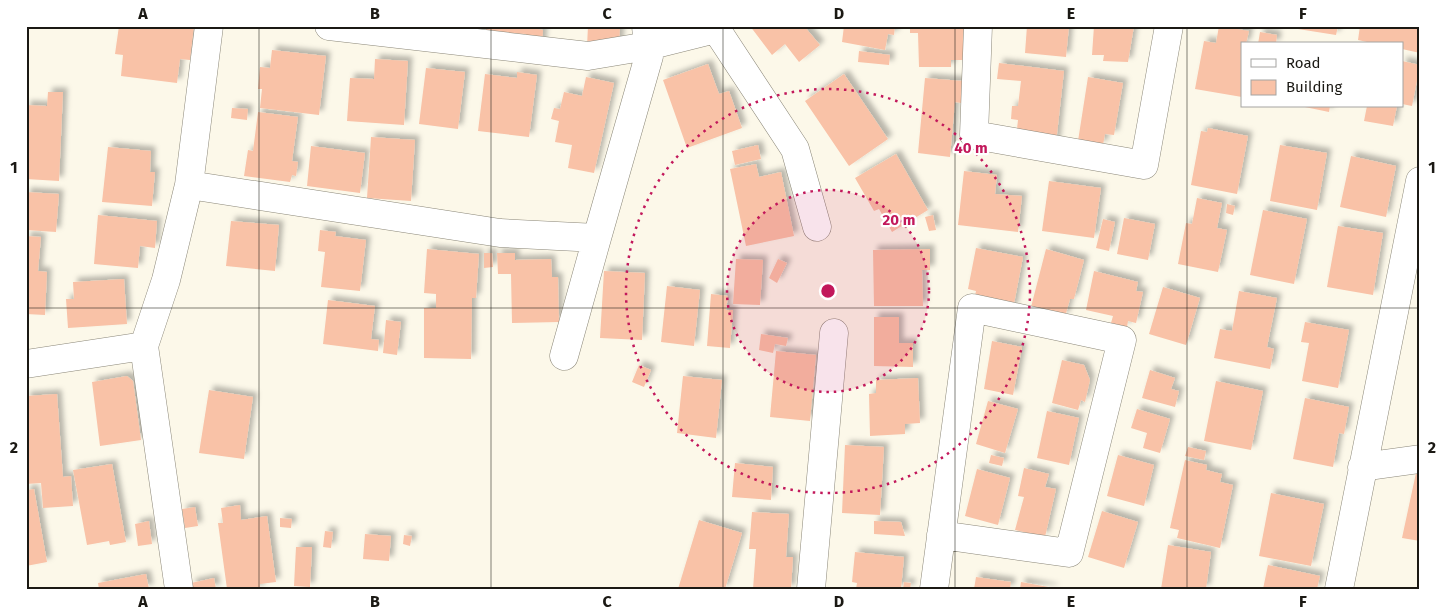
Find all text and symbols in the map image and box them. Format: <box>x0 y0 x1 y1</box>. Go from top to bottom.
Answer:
text: A <box>137 4 148 23</box>
text: B <box>370 4 380 23</box>
text: C <box>602 4 612 23</box>
text: D <box>834 4 844 23</box>
text: E <box>1067 4 1075 23</box>
text: F <box>1299 4 1307 23</box>
legend <box>1241 42 1404 108</box>
text: Road <box>1286 54 1321 72</box>
text: Building <box>1286 78 1342 96</box>
text: 40 m <box>954 139 988 157</box>
text: 1 <box>10 158 18 177</box>
text: 1 <box>1428 158 1436 177</box>
text: 20 m <box>883 211 915 229</box>
centre of rings <box>819 282 837 300</box>
text: 2 <box>10 438 18 457</box>
text: 2 <box>1428 438 1436 457</box>
text: A <box>137 592 148 611</box>
text: B <box>370 592 380 611</box>
text: C <box>602 592 612 611</box>
text: D <box>834 592 844 611</box>
text: E <box>1067 592 1075 611</box>
text: F <box>1299 592 1307 611</box>

